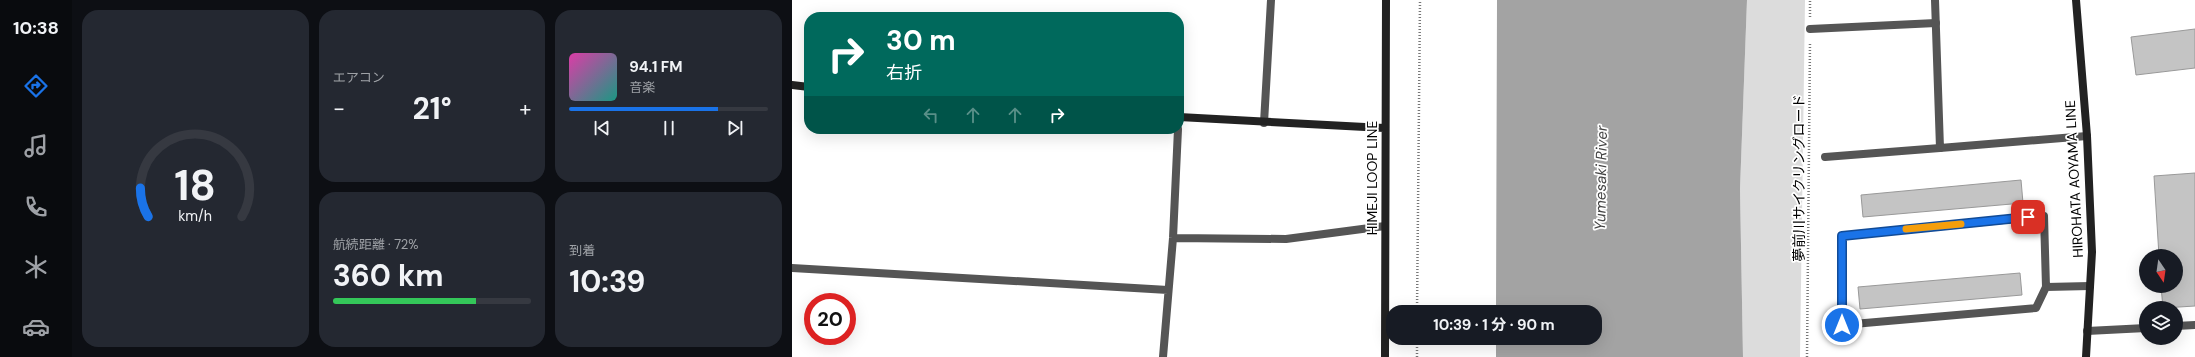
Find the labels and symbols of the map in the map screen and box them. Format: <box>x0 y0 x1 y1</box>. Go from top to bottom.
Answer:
street label: 夢前川サイクリングロード <box>1790 94 1808 262</box>
street label: HIROHATA AOYAMA LINE <box>2061 100 2087 258</box>
street label: HIMEJI LOOP LINE <box>1363 121 1381 235</box>
water label: Yumesaki River <box>1590 125 1612 231</box>
pin <box>2011 200 2045 234</box>
north arrow <box>2139 249 2183 293</box>
speed limit sign: 20 <box>804 293 856 345</box>
position arrow <box>1821 304 1863 346</box>

